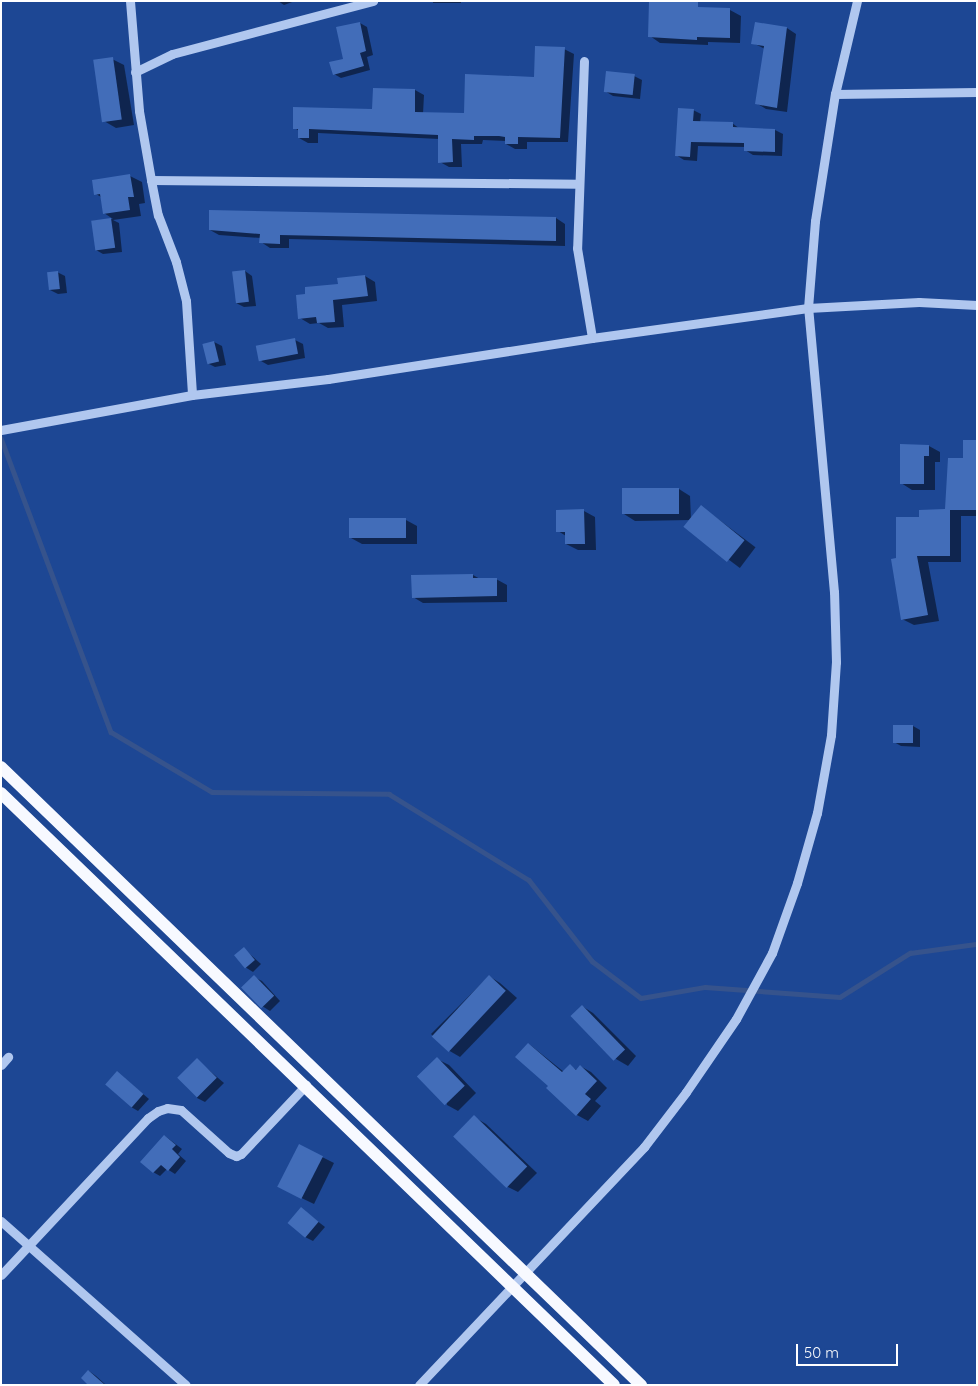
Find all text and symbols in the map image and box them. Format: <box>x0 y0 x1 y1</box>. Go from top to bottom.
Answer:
scale bar <box>798 1334 900 1366</box>
text: 50 m <box>804 1343 839 1362</box>

